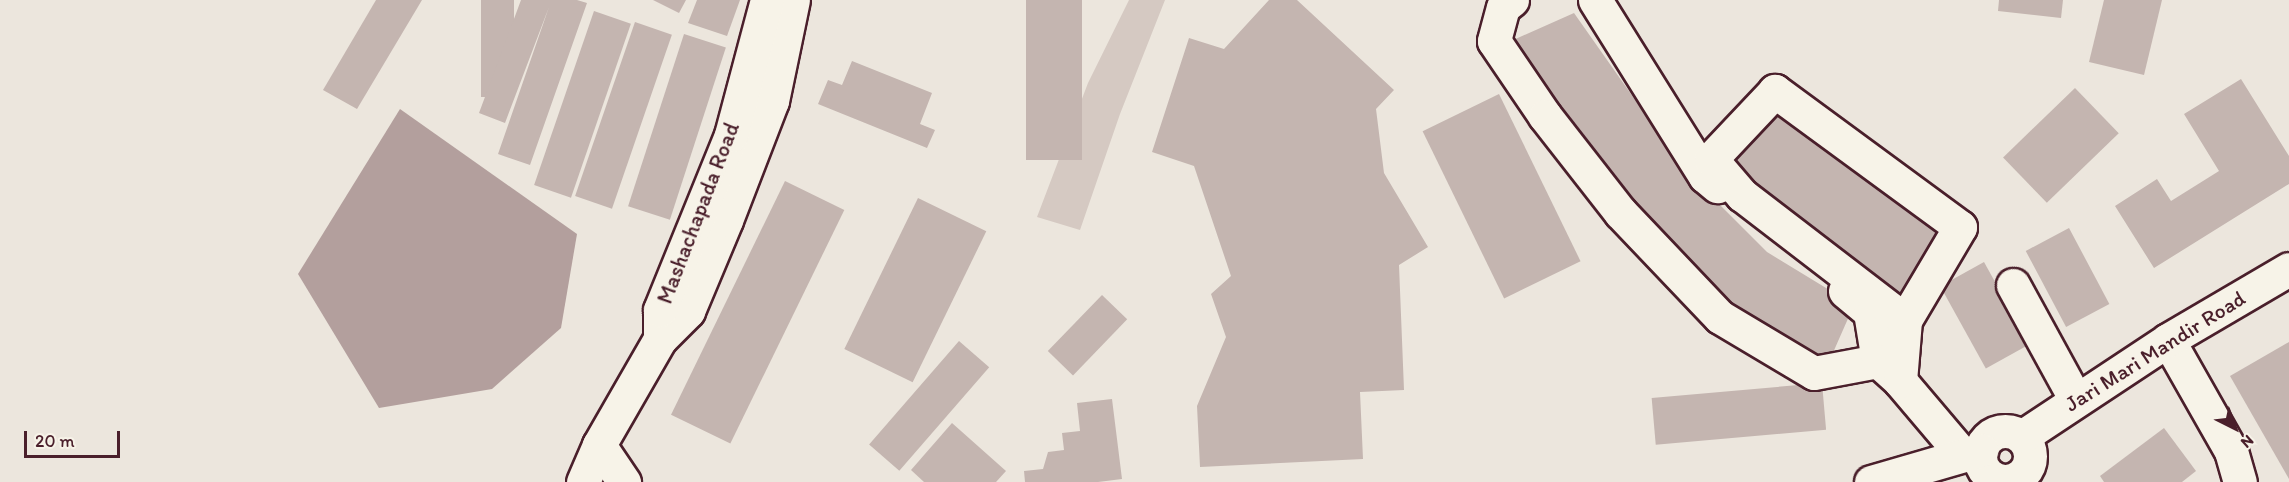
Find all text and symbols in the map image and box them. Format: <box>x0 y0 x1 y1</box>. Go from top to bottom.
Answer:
street label: Mashachapada Road <box>651 119 745 307</box>
street label: Jari Mari Mandir Road <box>2059 284 2251 418</box>
north arrow <box>2205 398 2265 458</box>
scale bar <box>27 419 123 457</box>
text: 20 m <box>35 430 75 452</box>
text: N <box>2237 431 2258 452</box>

